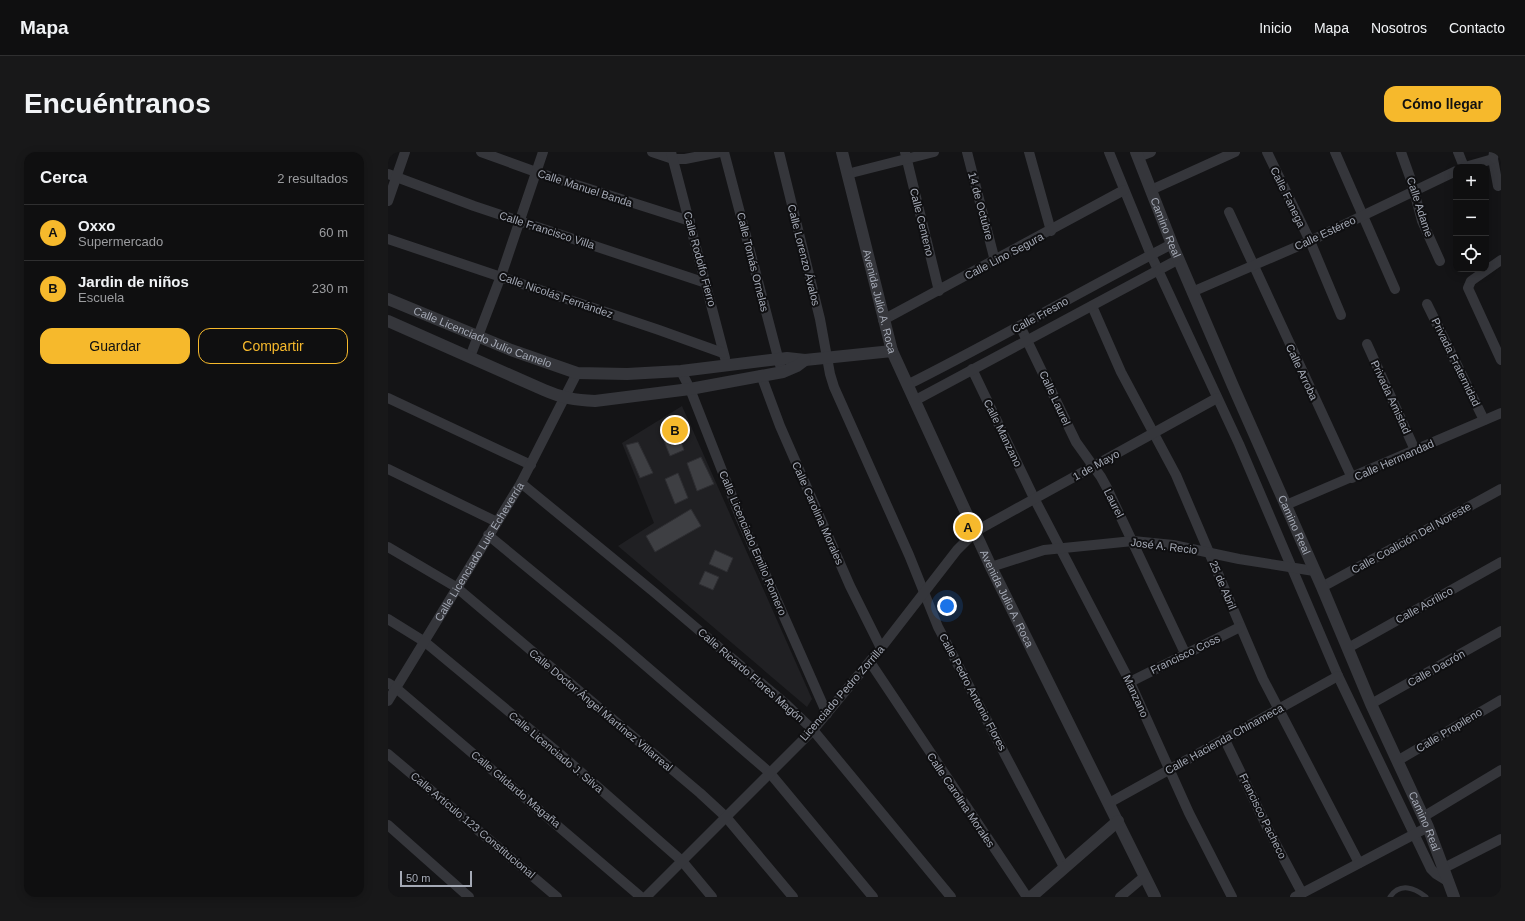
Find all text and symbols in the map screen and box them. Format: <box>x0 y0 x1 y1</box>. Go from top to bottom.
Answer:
text: Mapa <box>20 17 69 38</box>
text: Inicio <box>1259 20 1292 36</box>
text: Mapa <box>1314 20 1349 36</box>
text: Nosotros <box>1371 20 1427 36</box>
text: Contacto <box>1449 20 1505 36</box>
button: Cómo llegar <box>1384 86 1501 122</box>
text: Encuéntranos <box>24 88 211 119</box>
map controls <box>1453 164 1489 272</box>
button: + <box>1453 164 1489 200</box>
street label: Calle Fanega <box>1268 165 1308 230</box>
street label: Calle Manuel Banda <box>536 167 635 209</box>
text: Cerca <box>40 168 87 187</box>
text: 2 resultados <box>277 171 348 186</box>
street label: 14 de Octubre <box>966 171 996 241</box>
street label: Calle Adame <box>1405 175 1435 239</box>
street label: Calle Centeno <box>908 187 936 257</box>
street label: Camino Real <box>1148 196 1183 259</box>
button: − <box>1453 200 1489 236</box>
street label: Calle Lorenzo Ávalos <box>786 203 823 307</box>
street label: Calle Francisco Villa <box>498 209 597 251</box>
street label: Calle Rodolfo Fierro <box>682 210 718 308</box>
street label: Calle Tomás Ornelas <box>735 211 771 313</box>
street label: Calle Estéreo <box>1293 214 1357 252</box>
text: Oxxo <box>78 217 116 234</box>
text: A <box>48 225 58 240</box>
text: 60 m <box>319 225 348 240</box>
street label: Calle Lino Segura <box>963 230 1046 282</box>
text: Supermercado <box>78 234 163 249</box>
button: locate <box>1453 236 1489 272</box>
street label: Avenida Julio A. Roca <box>861 248 899 356</box>
street label: Calle Nicolás Fernández <box>497 270 615 320</box>
text: Jardin de niños <box>78 273 189 290</box>
text: B <box>48 281 58 296</box>
text: 230 m <box>312 281 348 296</box>
text: Escuela <box>78 290 124 305</box>
street label: Calle Fresno <box>1010 295 1070 335</box>
street label: Calle Licenciado Julio Camelo <box>412 304 553 370</box>
street label: Privada Fraternidad <box>1429 316 1483 408</box>
button: Guardar <box>40 328 190 364</box>
button: Compartir <box>198 328 348 364</box>
street label: Calle Arroba <box>1284 342 1321 403</box>
street label: Privada Amistad <box>1369 358 1413 436</box>
street label: Calle Laurel <box>1037 369 1073 427</box>
street label: Calle Manzano <box>982 397 1024 469</box>
pin: B <box>662 415 688 445</box>
street label: Calle Hermandad <box>1352 437 1436 483</box>
street label: 1 de Mayo <box>1071 447 1121 483</box>
street label: Calle Carolina Morales <box>790 460 846 567</box>
street label: Calle Licenciado Emilio Romero <box>717 469 789 617</box>
street label: Calle Licenciado Luis Echeverría <box>432 479 526 623</box>
street label: Laurel <box>1102 487 1126 519</box>
street label: Camino Real <box>1276 493 1313 556</box>
street label: Calle Coalición Del Noreste <box>1349 500 1473 576</box>
pin: A <box>955 512 981 542</box>
street label: José A. Recio <box>1130 536 1198 556</box>
street label: Avenida Julio A. Roca <box>978 548 1036 650</box>
street label: 25 de Abril <box>1207 559 1239 611</box>
street label: Calle Acrílico <box>1393 584 1455 626</box>
your location <box>937 596 957 616</box>
street label: Calle Ricardo Flores Magón <box>696 626 806 724</box>
street label: Calle Pedro Antonio Flores <box>937 631 1009 753</box>
street label: Francisco Coss <box>1148 632 1222 676</box>
street label: Licenciado Pedro Zorrilla <box>798 642 887 743</box>
street label: Calle Doctor Ángel Martínez Villarreal <box>527 647 675 773</box>
street label: Calle Dacrón <box>1405 647 1467 689</box>
street label: Manzano <box>1121 673 1151 719</box>
street label: Calle Hacienda Chinameca <box>1163 701 1286 777</box>
street label: Calle Propileno <box>1414 706 1484 754</box>
street label: Calle Licenciado J. Silva <box>506 709 606 795</box>
street label: Calle Gildardo Magaña <box>469 748 564 830</box>
street label: Calle Carolina Morales <box>925 751 997 850</box>
street label: Calle Artículo 123 Constitucional <box>408 770 538 880</box>
street label: Francisco Pacheco <box>1237 771 1289 861</box>
street label: Camino Real <box>1406 790 1442 853</box>
scale bar <box>400 869 472 888</box>
text: 50 m <box>406 872 430 884</box>

